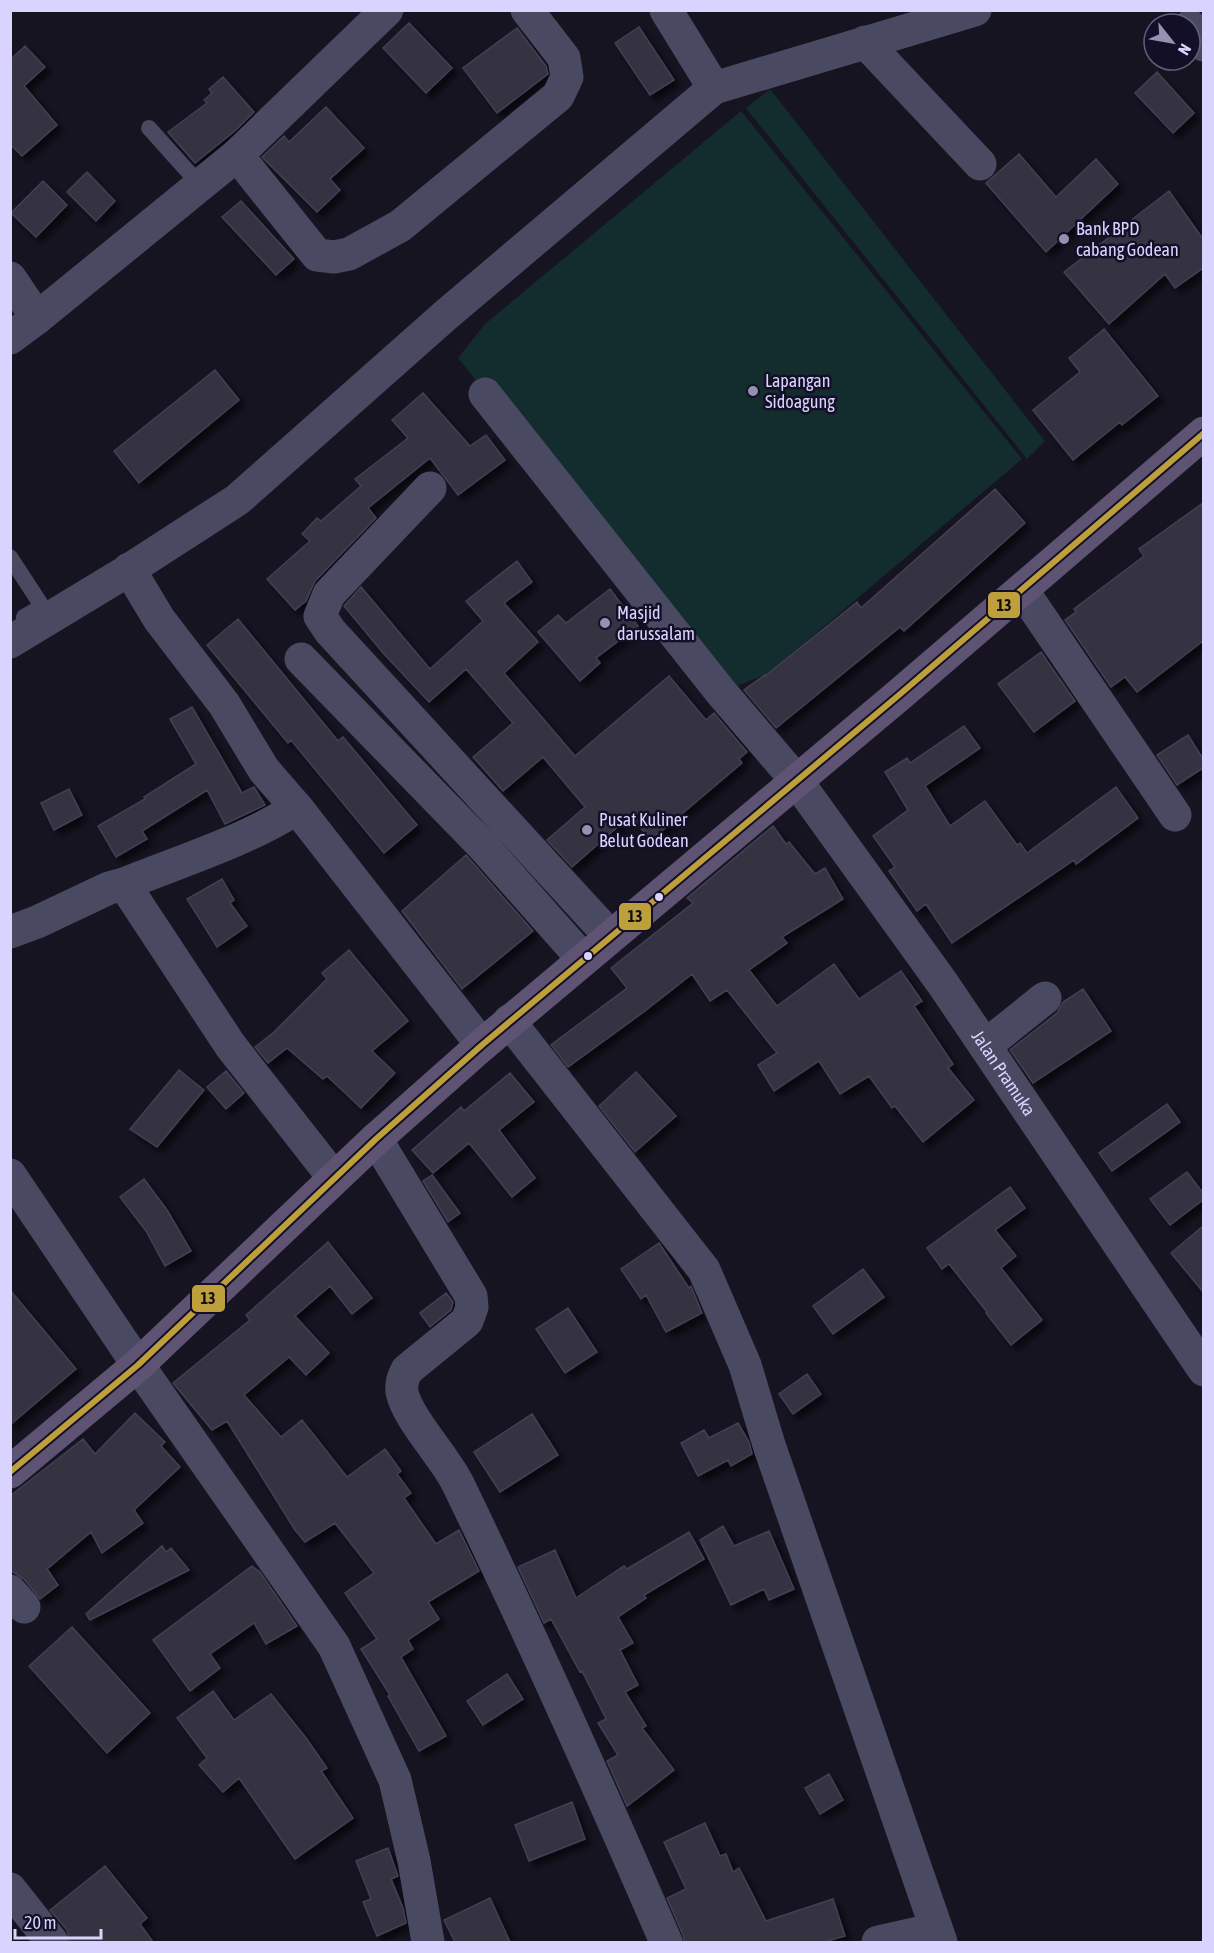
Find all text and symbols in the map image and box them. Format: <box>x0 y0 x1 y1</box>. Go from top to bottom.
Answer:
north arrow <box>1142 12 1202 72</box>
text: N <box>1175 41 1195 58</box>
place label: Bank BPD cabang Godean <box>1076 218 1179 260</box>
marker: Bank BPD cabang Godean <box>1057 232 1071 246</box>
place label: Lapangan Sidoagung <box>765 370 835 412</box>
marker: Lapangan Sidoagung <box>746 384 760 398</box>
line badge: 13 <box>987 591 1021 619</box>
text: 13 <box>996 596 1012 614</box>
place label: Masjid darussalam <box>617 602 695 644</box>
marker: Masjid darussalam <box>598 616 612 630</box>
place label: Pusat Kuliner Belut Godean <box>599 809 689 851</box>
marker: Pusat Kuliner Belut Godean <box>580 823 594 837</box>
unlabelled marker <box>653 891 665 903</box>
line badge: 13 <box>618 902 652 931</box>
text: 13 <box>627 907 643 925</box>
unlabelled marker <box>582 950 594 962</box>
street label: Jalan Pramuka <box>967 1026 1040 1120</box>
line badge: 13 <box>191 1284 226 1313</box>
text: 13 <box>200 1289 216 1307</box>
scale bar <box>15 1902 100 1940</box>
text: 20 m <box>24 1912 56 1933</box>

